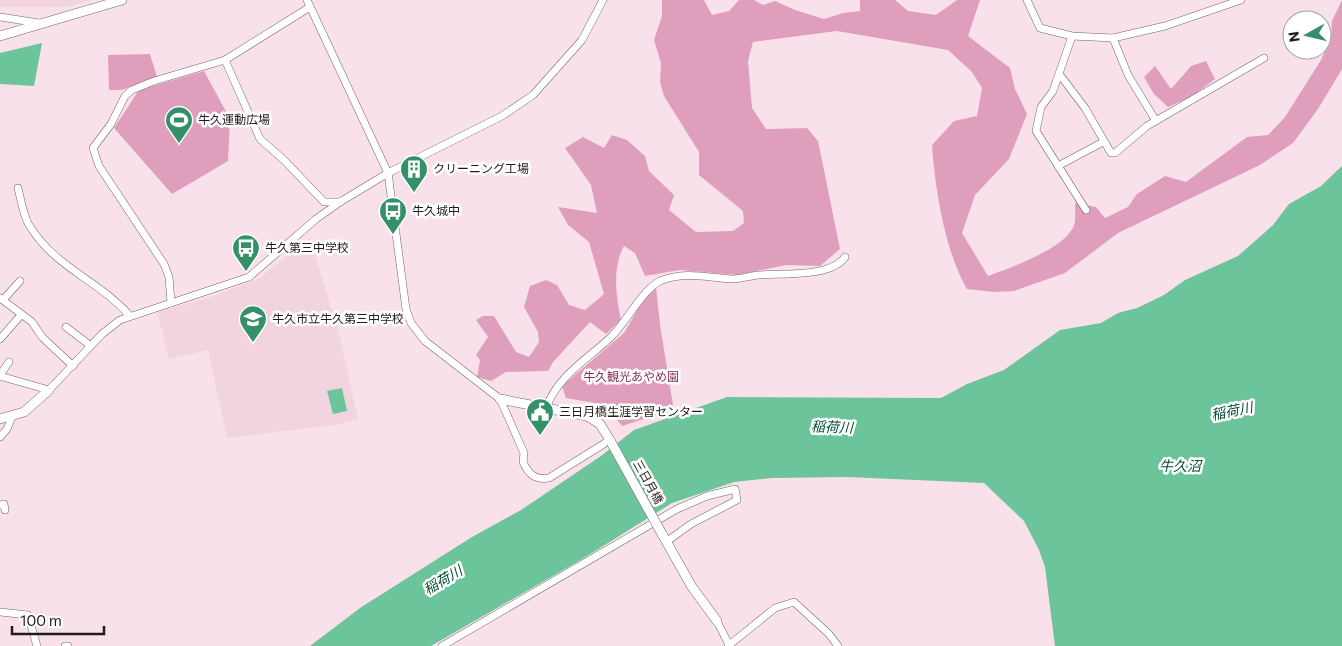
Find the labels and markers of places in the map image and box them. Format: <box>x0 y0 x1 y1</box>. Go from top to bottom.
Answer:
sports icon: 牛久運動広場 <box>164 105 194 144</box>
place label: 牛久運動広場 <box>198 112 270 126</box>
building icon: クリーニング工場 <box>399 154 429 193</box>
place label: クリーニング工場 <box>433 161 529 175</box>
bus stop icon: 牛久城中 <box>378 196 408 235</box>
place label: 牛久城中 <box>412 203 460 217</box>
bus stop icon: 牛久第三中学校 <box>231 233 261 272</box>
place label: 牛久第三中学校 <box>265 240 349 254</box>
school or university icon: 牛久市立牛久第三中学校 <box>238 304 268 343</box>
place label: 牛久市立牛久第三中学校 <box>272 311 404 325</box>
public building icon: 三日月橋生涯学習センター <box>525 397 555 436</box>
place label: 三日月橋生涯学習センター <box>559 404 703 418</box>

